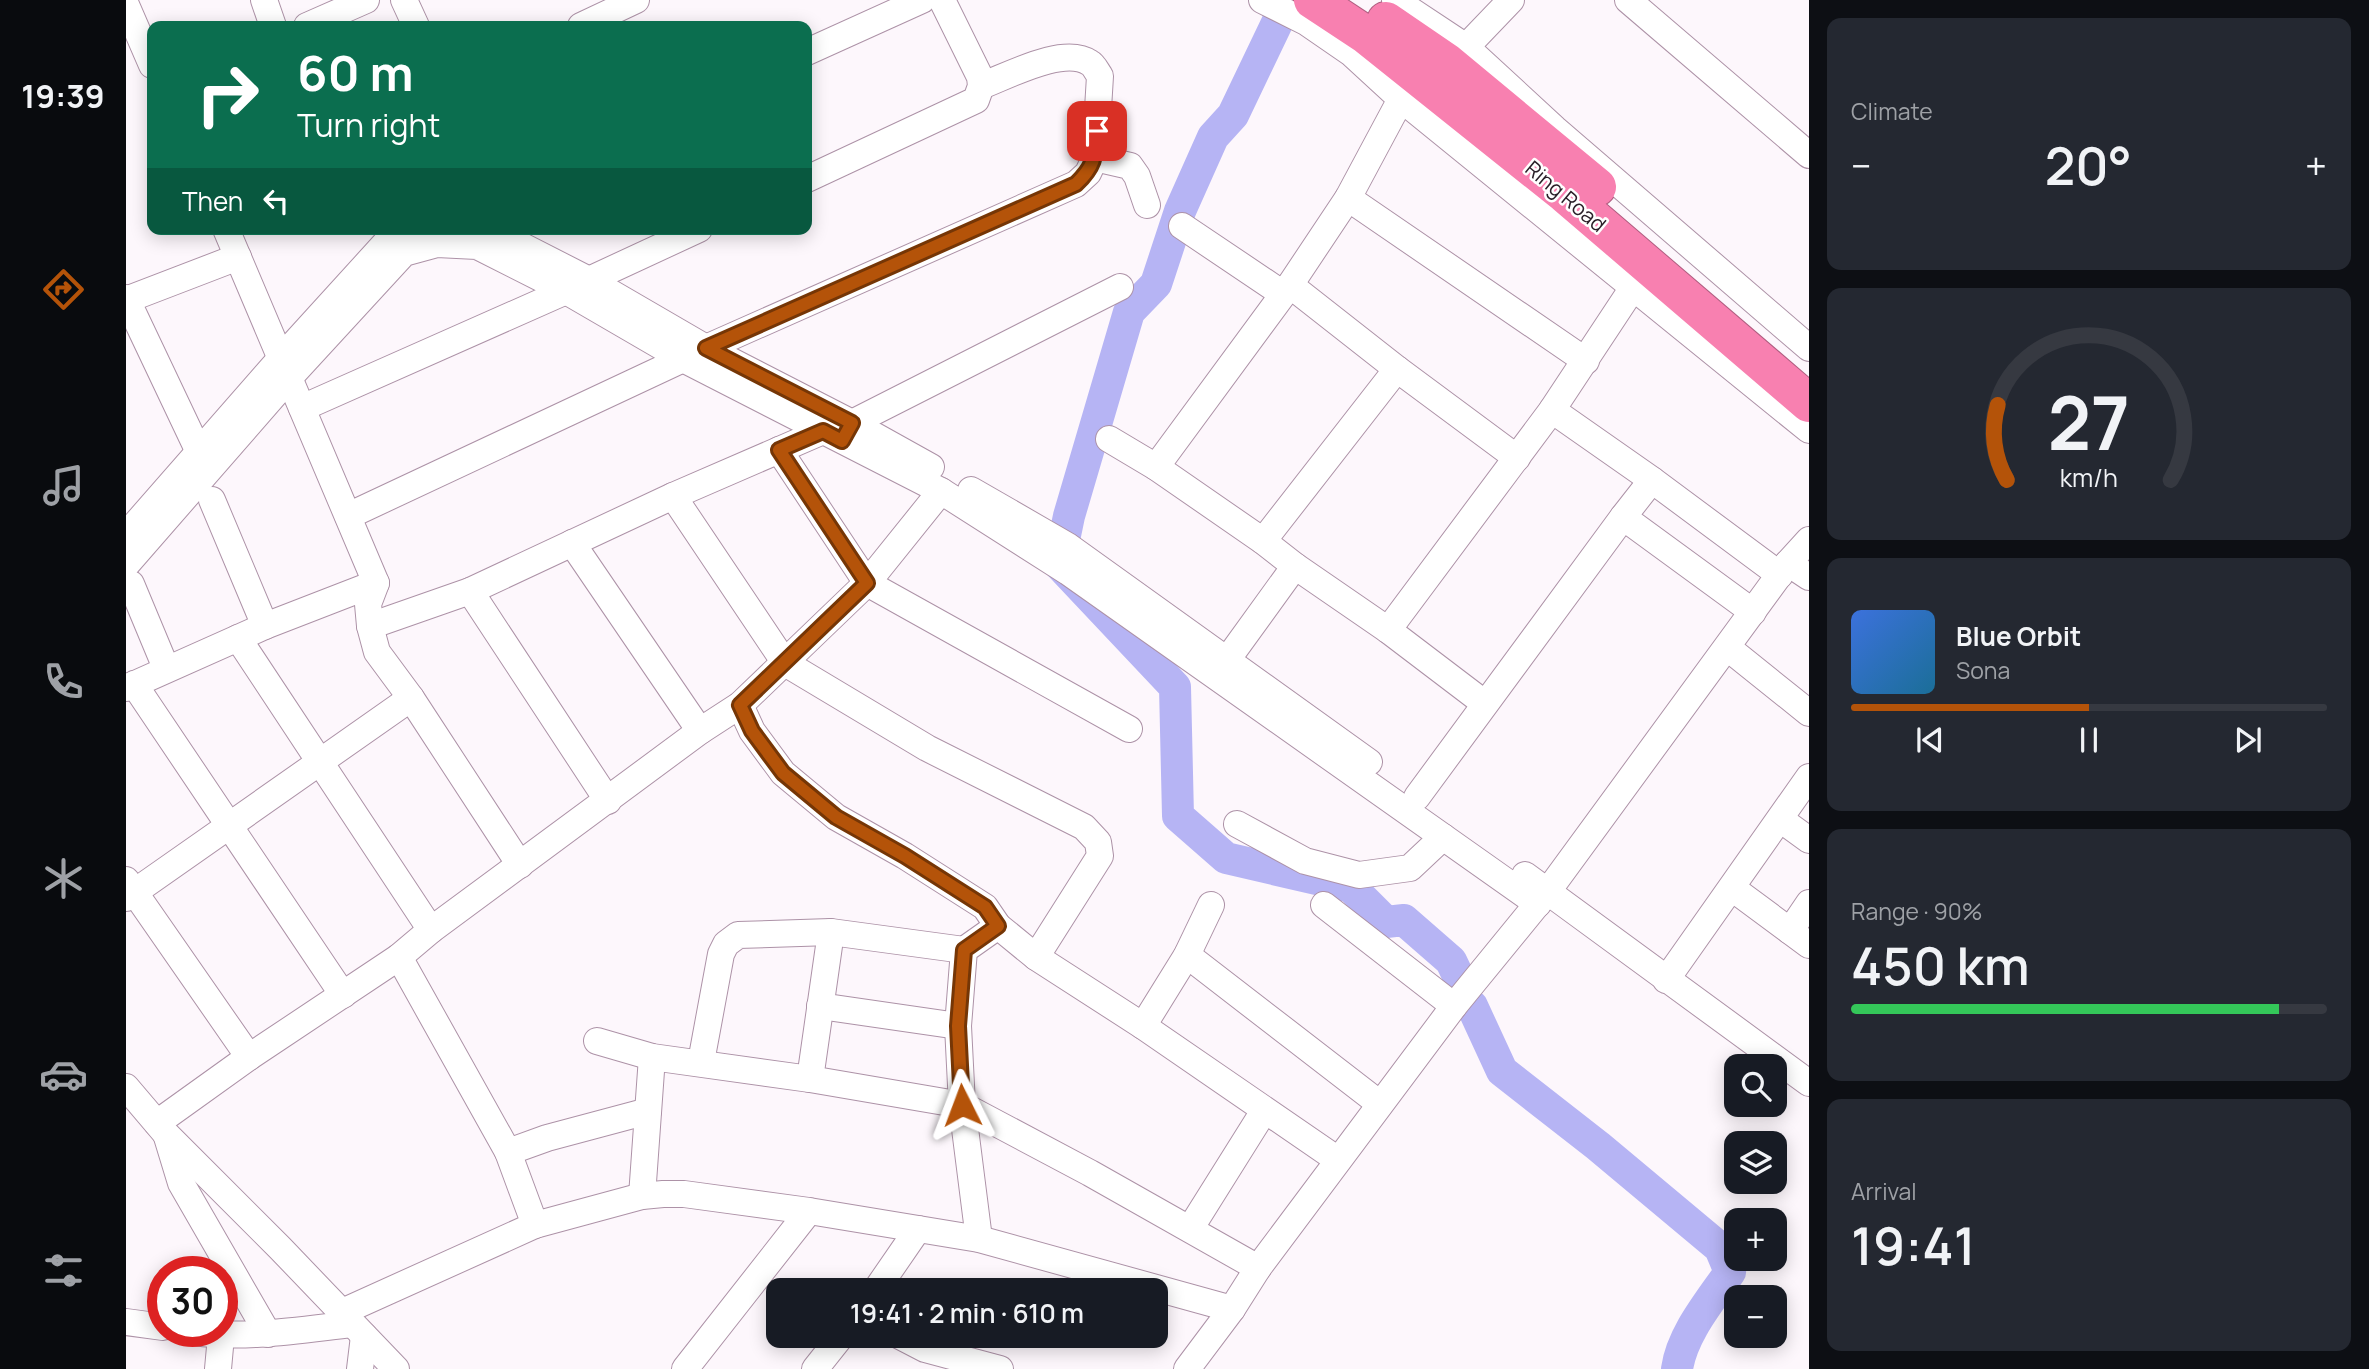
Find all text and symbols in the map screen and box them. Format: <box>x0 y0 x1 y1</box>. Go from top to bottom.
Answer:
text: 60 m <box>297 39 414 106</box>
icon: right <box>182 49 273 140</box>
text: 19:39 <box>21 74 105 118</box>
text: Climate <box>1851 95 1933 127</box>
pin <box>1067 101 1127 161</box>
text: Turn right <box>297 103 440 147</box>
icon: arrive <box>1078 112 1116 150</box>
text: 20° <box>2045 130 2132 201</box>
text: − <box>1851 139 1872 191</box>
text: + <box>2305 139 2327 191</box>
street label: Ring Road <box>1520 154 1612 238</box>
icon: left <box>257 182 295 220</box>
text: Then <box>182 183 243 219</box>
icon: directions <box>39 265 88 314</box>
text: 27 <box>2048 373 2130 473</box>
text: km/h <box>2060 460 2118 495</box>
icon: music <box>39 461 88 510</box>
text: Blue Orbit <box>1956 618 2081 654</box>
text: Sona <box>1956 654 2010 686</box>
icon: phone <box>39 657 88 706</box>
icon: previous <box>1911 721 1949 759</box>
icon: pause <box>2070 721 2108 759</box>
icon: next <box>2229 721 2267 759</box>
icon: climate <box>39 854 88 903</box>
text: Range · 90% <box>1851 895 1982 927</box>
text: 450 km <box>1851 930 2030 1001</box>
icon: car <box>39 1050 88 1099</box>
map controls <box>1724 1054 1787 1348</box>
button: search <box>1724 1054 1787 1117</box>
position arrow <box>925 1068 999 1142</box>
button: layers <box>1724 1131 1787 1194</box>
text: Arrival <box>1851 1175 1917 1207</box>
button: + <box>1724 1208 1787 1271</box>
text: 19:41 <box>1851 1210 1976 1281</box>
icon: filters <box>39 1246 88 1295</box>
speed limit sign: 30 <box>147 1256 238 1347</box>
button: − <box>1724 1285 1787 1348</box>
text: 19:41 · 2 min · 610 m <box>850 1295 1084 1331</box>

